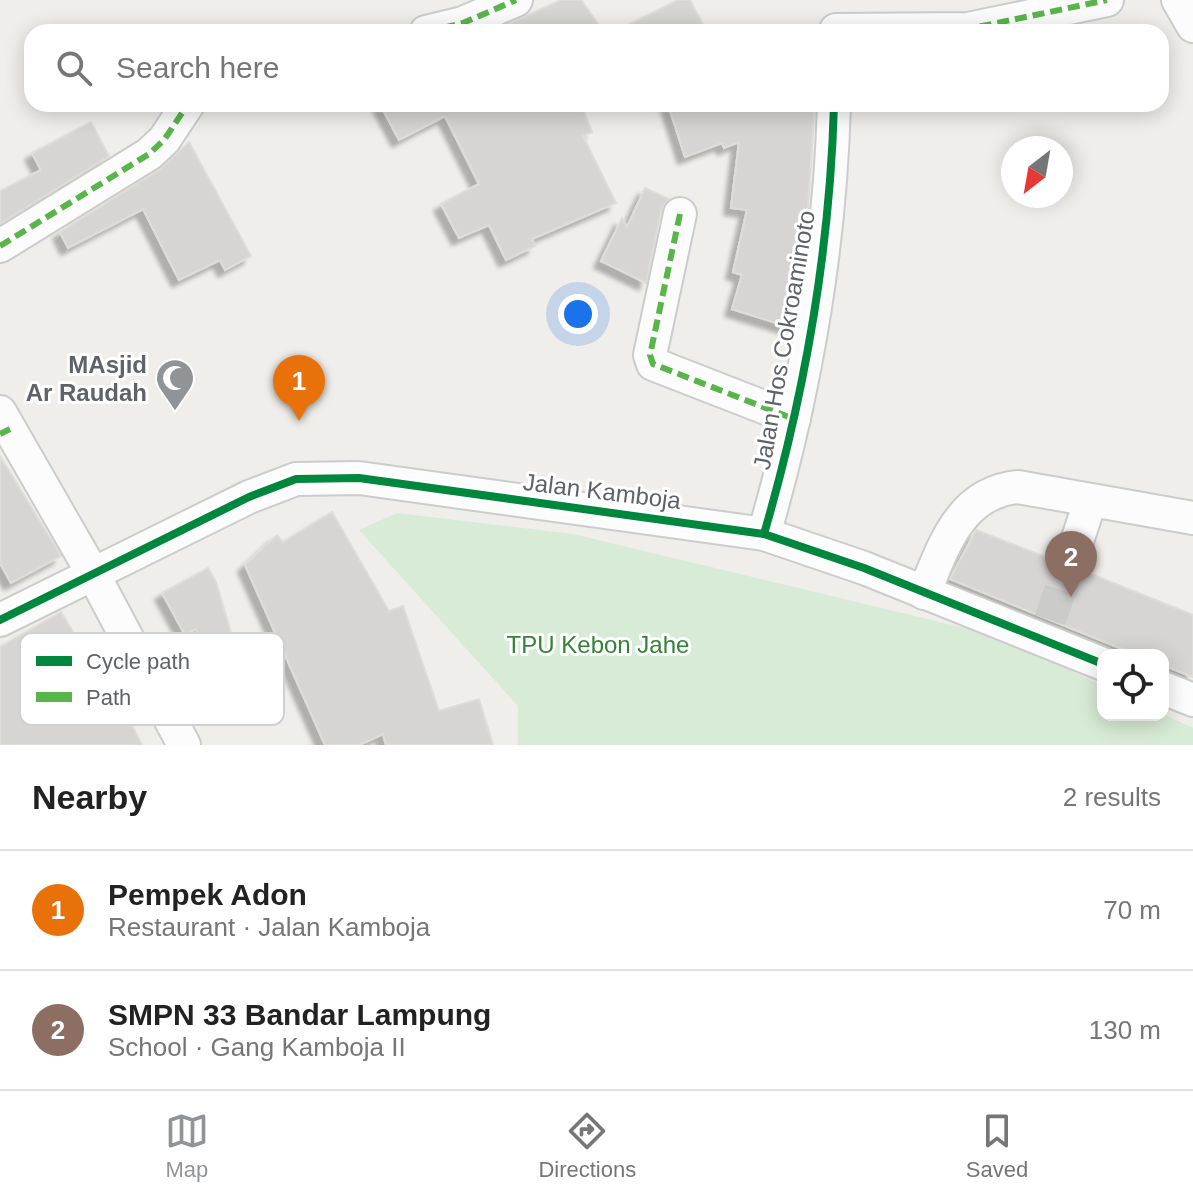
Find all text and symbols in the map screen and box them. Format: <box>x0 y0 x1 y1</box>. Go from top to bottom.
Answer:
search box <box>24 24 1169 112</box>
icon: search <box>52 46 96 90</box>
text: Search here <box>116 51 279 84</box>
north arrow <box>1001 136 1073 208</box>
street label: Jalan Hos Cokroaminoto <box>748 208 820 472</box>
your location <box>558 294 598 334</box>
place label: MAsjid Ar Raudah <box>26 351 147 406</box>
pin: 1 <box>273 355 325 421</box>
mosque icon: MAsjid Ar Raudah <box>154 357 196 412</box>
street label: Jalan Kamboja <box>522 468 683 514</box>
pin: 2 <box>1045 531 1097 597</box>
park label: TPU Kebon Jahe <box>507 631 689 658</box>
legend <box>20 633 284 725</box>
text: Cycle path <box>86 649 190 674</box>
map controls <box>1097 649 1169 721</box>
button: locate <box>1097 649 1169 721</box>
text: Path <box>86 685 131 710</box>
text: Nearby <box>32 778 147 816</box>
text: 2 results <box>1063 782 1161 812</box>
text: Pempek Adon <box>108 878 307 911</box>
text: 1 <box>51 895 65 925</box>
text: 70 m <box>1103 895 1161 925</box>
text: Restaurant · Jalan Kamboja <box>108 912 430 942</box>
text: SMPN 33 Bandar Lampung <box>108 998 491 1031</box>
text: 2 <box>51 1015 65 1045</box>
text: 130 m <box>1089 1015 1161 1045</box>
text: School · Gang Kamboja II <box>108 1032 406 1062</box>
tab: Map <box>165 1109 209 1183</box>
tab: Directions <box>538 1109 636 1183</box>
tab: Saved <box>966 1109 1028 1183</box>

